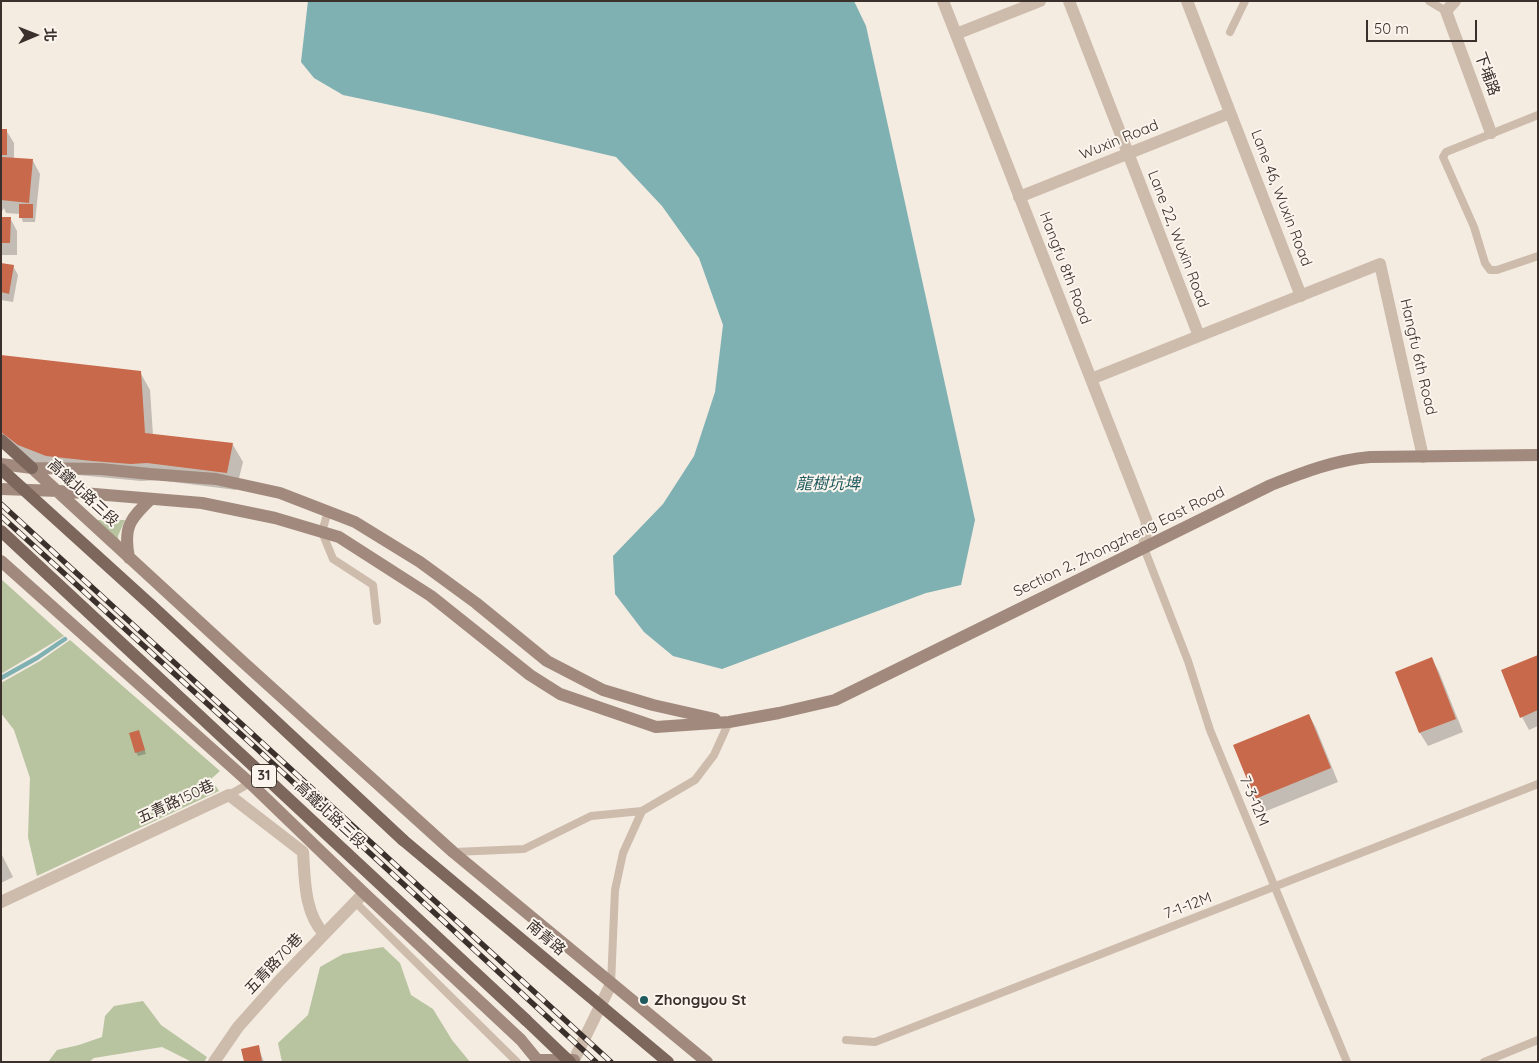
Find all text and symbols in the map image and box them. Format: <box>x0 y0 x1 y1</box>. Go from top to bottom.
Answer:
north arrow <box>10 10 60 60</box>
scale bar <box>1369 10 1480 42</box>
text: 50 m <box>1374 19 1409 38</box>
text: 北 <box>41 28 59 42</box>
street label: 下埔路 <box>1471 50 1503 98</box>
street label: Wuxin Road <box>1077 116 1161 164</box>
street label: Lane 46, Wuxin Road <box>1247 127 1315 269</box>
street label: Lane 22, Wuxin Road <box>1144 168 1212 310</box>
street label: Hangfu 8th Road <box>1035 209 1095 327</box>
street label: Hangfu 6th Road <box>1396 297 1440 417</box>
street label: 高鐵北路三段 <box>44 456 122 530</box>
water label: 龍樹坑埤 <box>796 474 860 494</box>
street label: Section 2, Zhongzheng East Road <box>1010 483 1228 601</box>
road number: 31 <box>252 764 276 788</box>
street label: 7-3-12M <box>1235 773 1273 829</box>
street label: 五青路150巷 <box>135 776 217 828</box>
street label: 高鐵北路三段 <box>291 778 369 852</box>
street label: 7-1-12M <box>1162 889 1214 923</box>
street label: 南青路 <box>523 917 569 959</box>
street label: 五青路70巷 <box>241 930 307 998</box>
place label: Zhongyou St <box>654 991 747 1009</box>
marker: Zhongyou St <box>638 994 650 1006</box>

